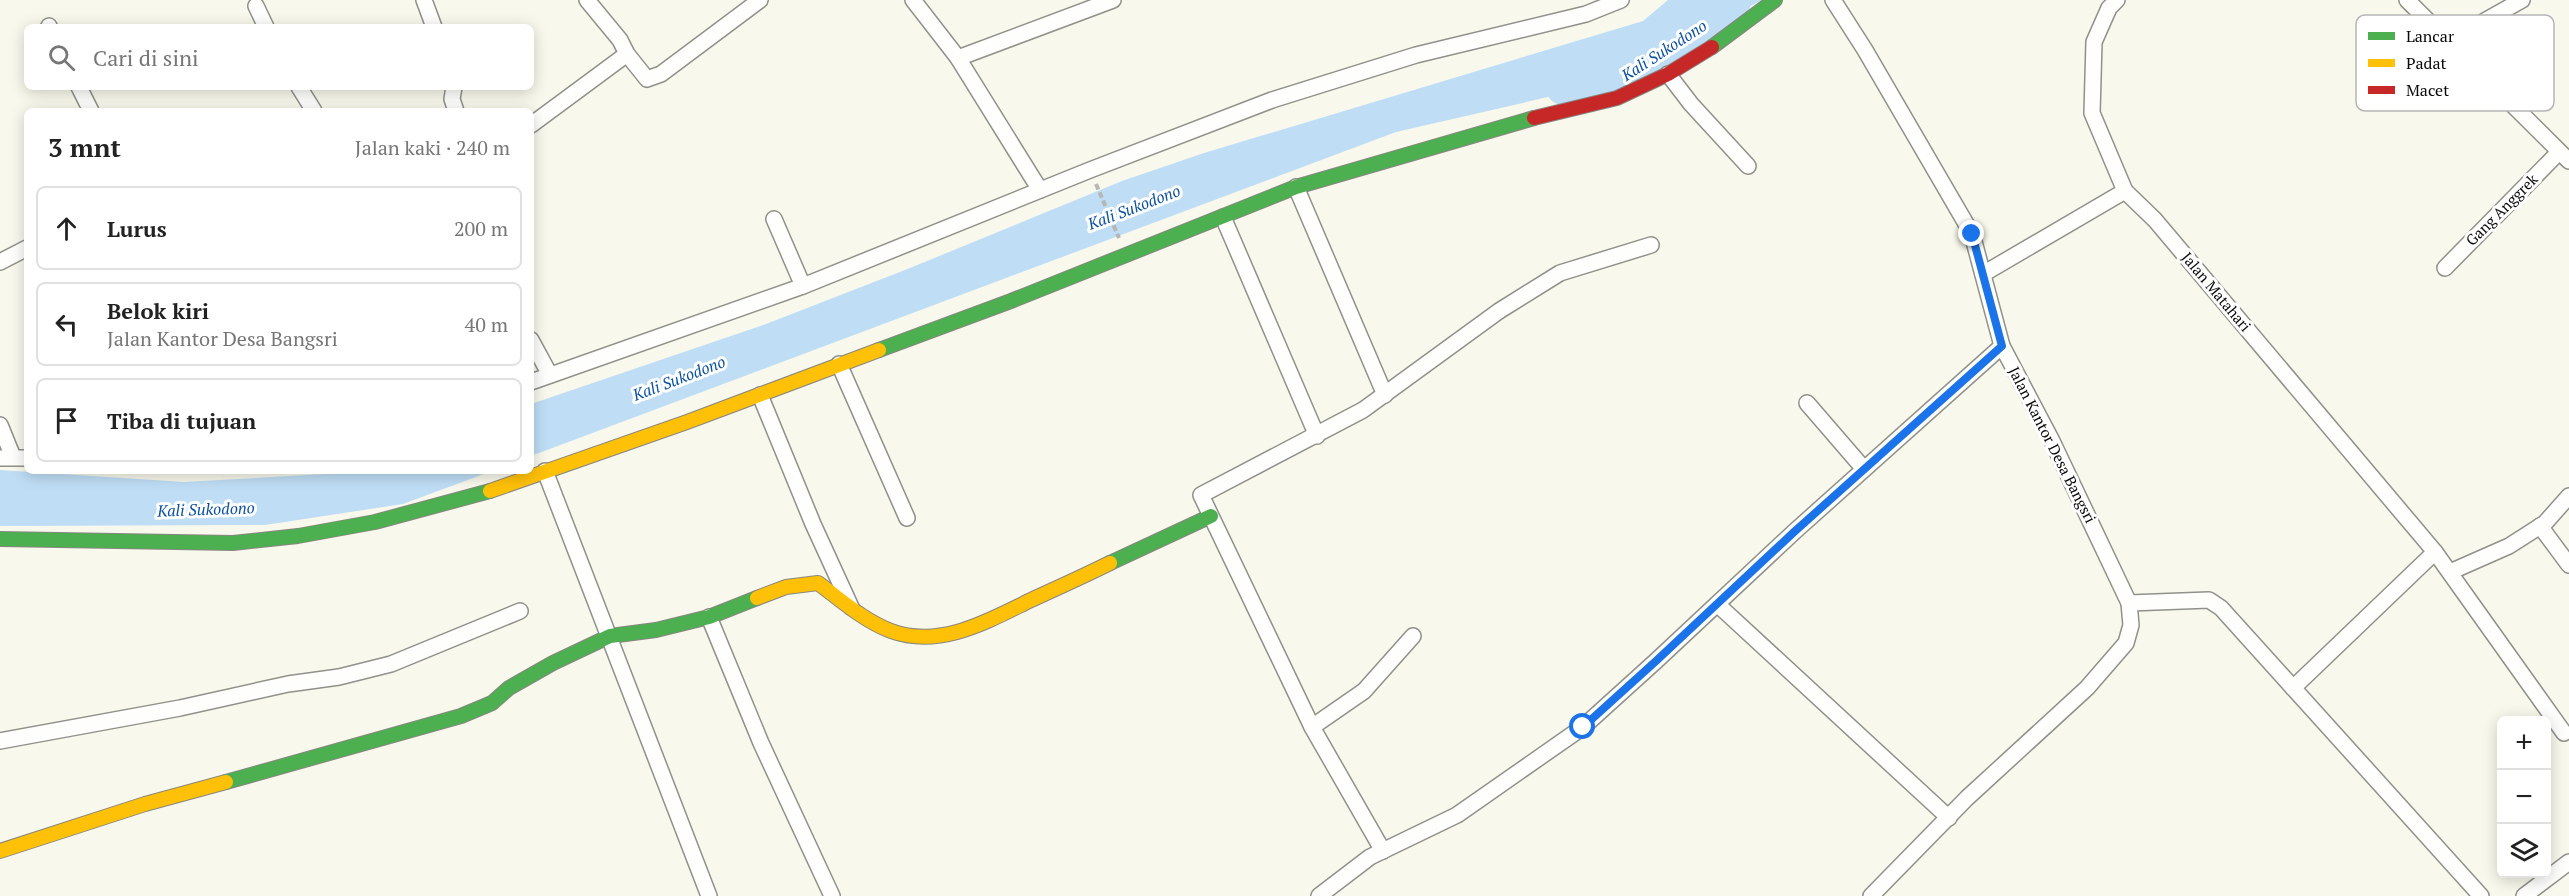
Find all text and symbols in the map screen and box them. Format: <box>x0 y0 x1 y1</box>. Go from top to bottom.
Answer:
water label: Kali Sukodono <box>1616 14 1711 86</box>
legend <box>2356 15 2554 111</box>
search box <box>24 24 534 90</box>
text: Lancar <box>2406 25 2455 47</box>
icon: search <box>45 41 78 74</box>
text: Cari di sini <box>93 43 199 72</box>
text: Padat <box>2406 52 2447 74</box>
text: Macet <box>2406 79 2449 101</box>
text: 3 mnt <box>48 130 121 164</box>
text: Jalan kaki · 240 m <box>355 134 510 161</box>
street label: Gang Anggrek <box>2461 169 2542 250</box>
water label: Kali Sukodono <box>1084 179 1184 235</box>
icon: ahead <box>50 212 83 245</box>
text: Lurus <box>107 214 167 243</box>
text: 200 m <box>454 215 508 242</box>
route end <box>1958 220 1984 246</box>
street label: Jalan Matahari <box>2178 248 2256 335</box>
text: Belok kiri <box>107 296 209 325</box>
icon: left <box>50 308 83 341</box>
text: 40 m <box>465 311 508 338</box>
text: Jalan Kantor Desa Bangsri <box>107 325 338 352</box>
water label: Kali Sukodono <box>629 350 729 406</box>
street label: Jalan Kantor Desa Bangsri <box>2005 363 2101 526</box>
icon: arrive <box>50 404 83 437</box>
text: Tiba di tujuan <box>107 406 256 435</box>
water label: Kali Sukodono <box>156 496 255 522</box>
route start <box>1569 713 1595 739</box>
map controls <box>2497 716 2551 878</box>
button: + <box>2497 716 2551 770</box>
button: − <box>2497 770 2551 824</box>
button: layers <box>2497 824 2551 878</box>

